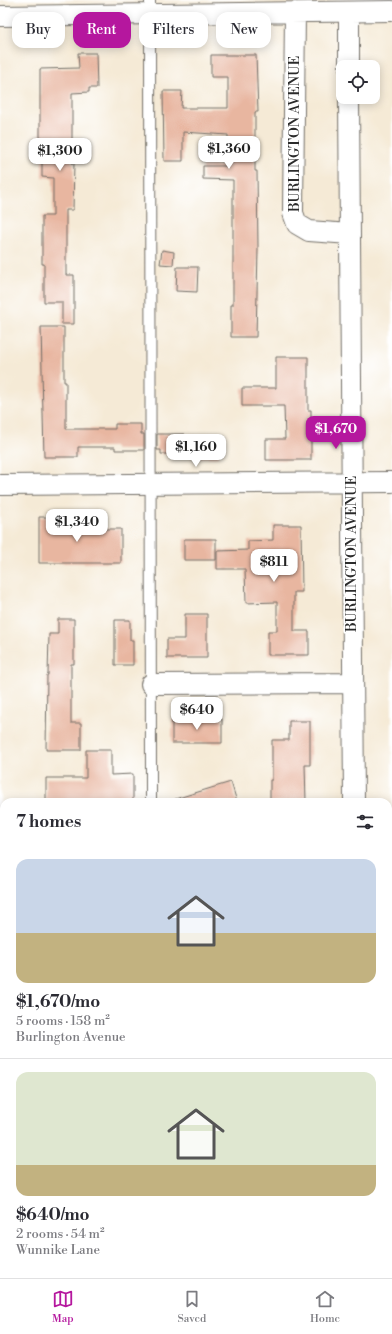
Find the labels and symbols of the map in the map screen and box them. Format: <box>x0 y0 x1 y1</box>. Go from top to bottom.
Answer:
street label: BURLINGTON AVENUE <box>286 56 304 213</box>
pin: $1,360 <box>196 136 262 170</box>
pin: $1,300 <box>27 138 93 172</box>
pin: $1,670 <box>303 416 369 450</box>
pin: $1,160 <box>163 434 229 468</box>
street label: BURLINGTON AVENUE <box>343 476 361 633</box>
pin: $1,340 <box>44 509 110 543</box>
pin: $811 <box>250 549 298 583</box>
pin: $640 <box>173 697 221 731</box>

